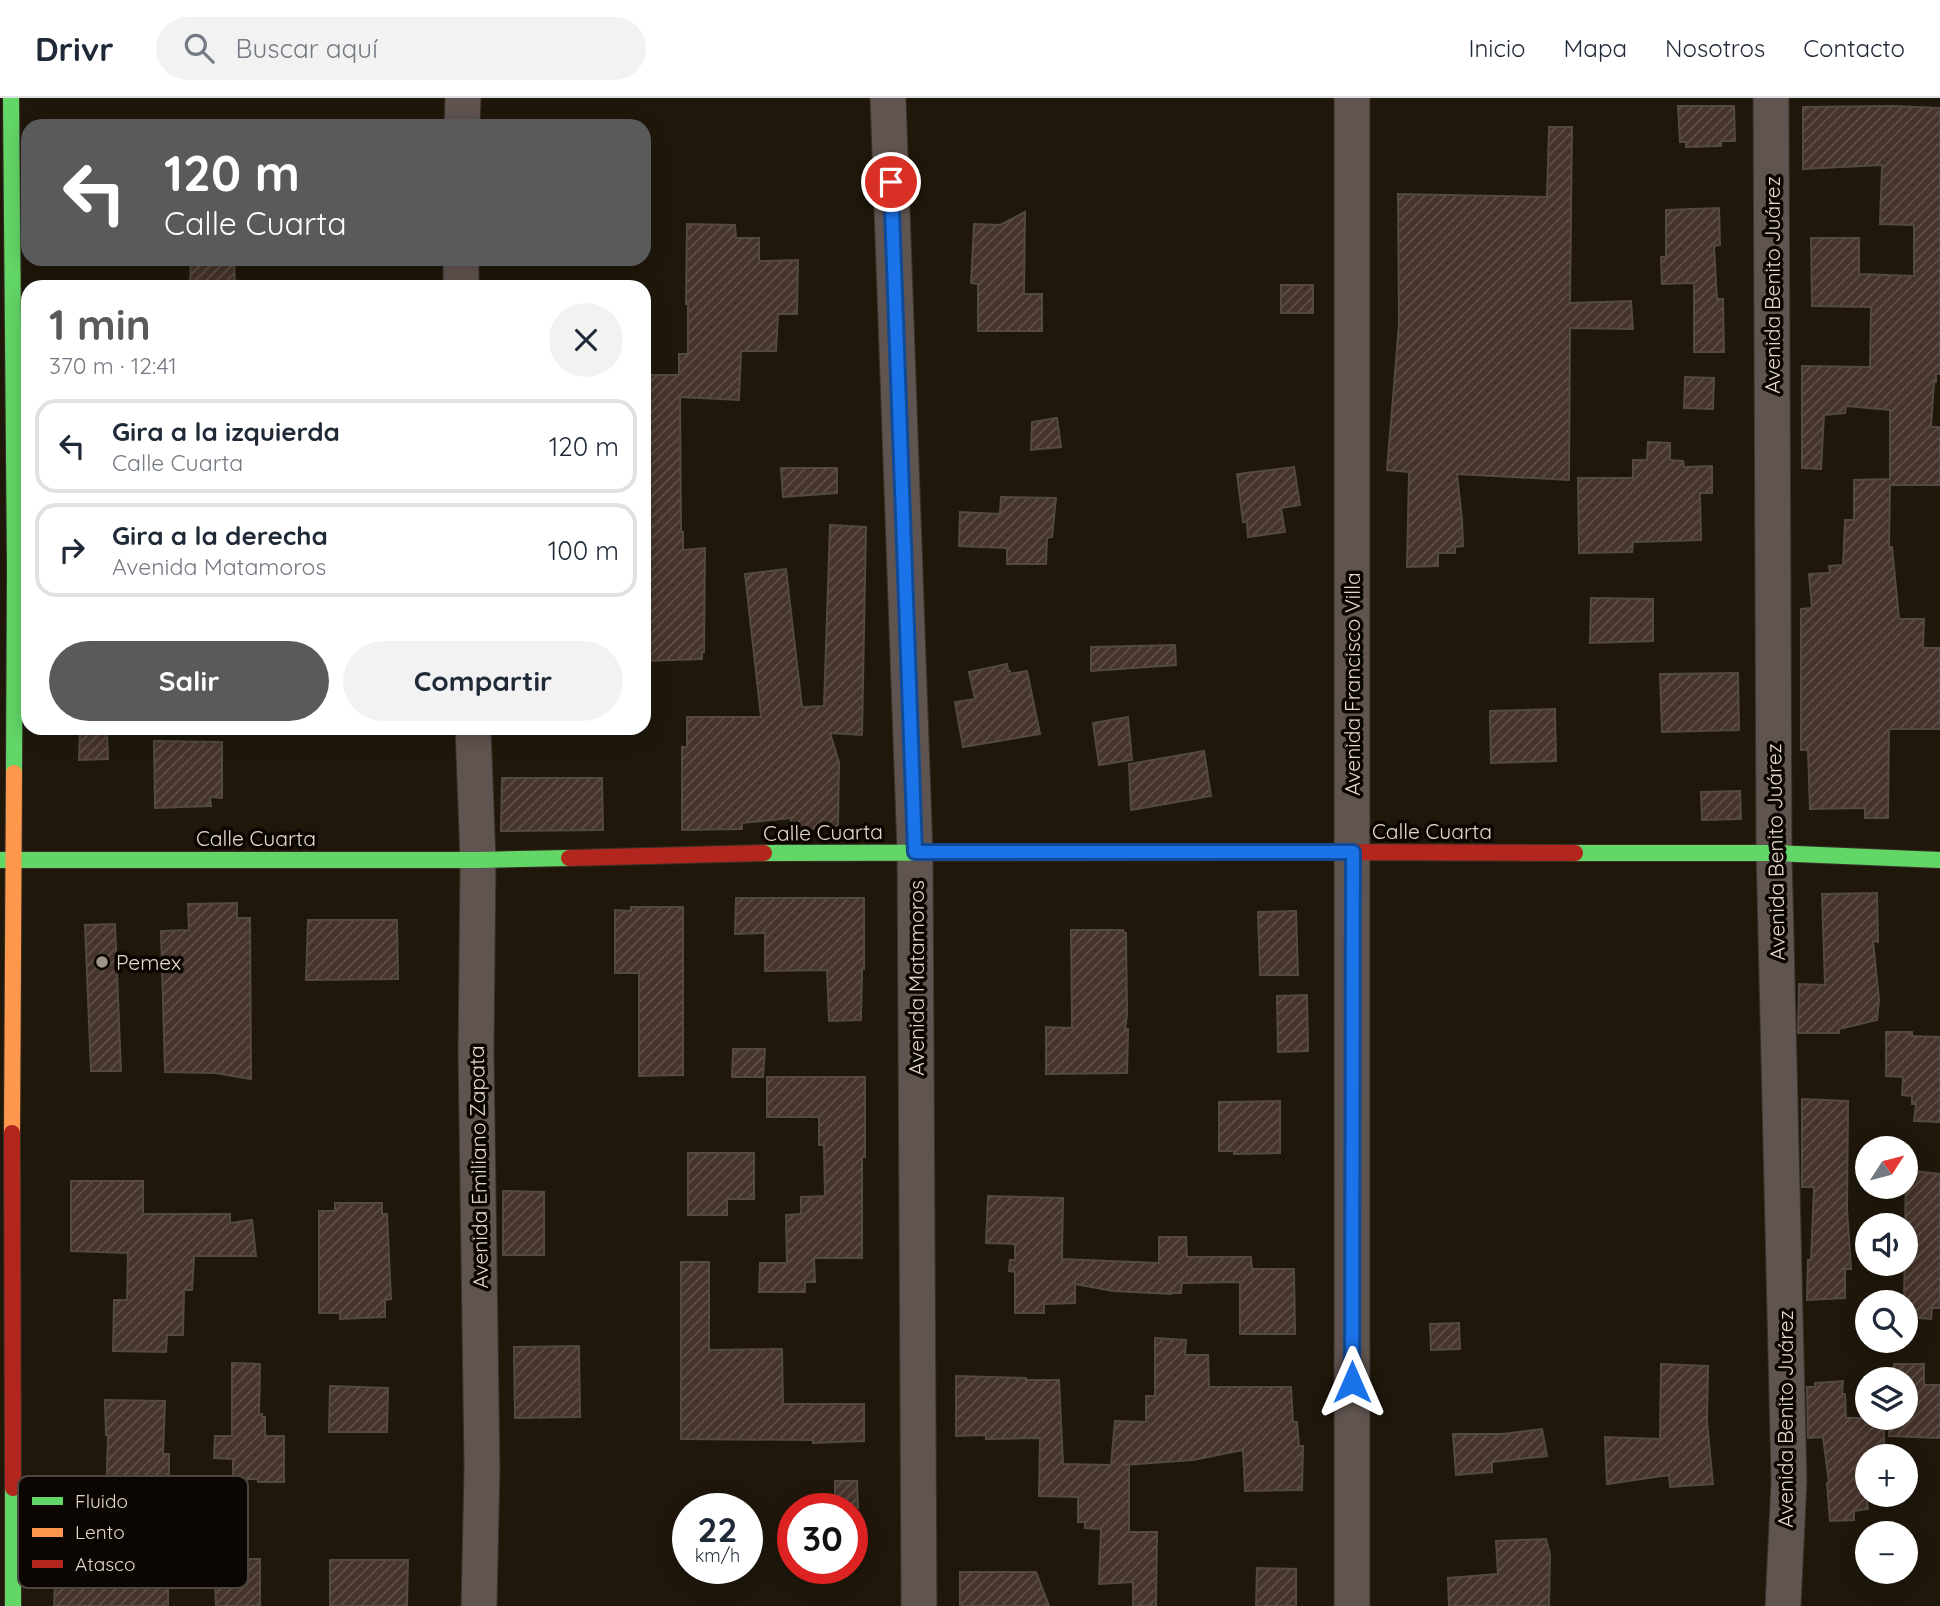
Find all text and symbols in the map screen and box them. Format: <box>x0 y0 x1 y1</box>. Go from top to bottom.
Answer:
search box <box>156 17 646 80</box>
text: Drivr <box>35 28 114 69</box>
icon: search <box>180 29 218 67</box>
text: Buscar aquí <box>236 32 378 65</box>
text: Inicio <box>1468 33 1526 63</box>
text: Mapa <box>1564 33 1627 63</box>
text: Nosotros <box>1665 33 1765 63</box>
text: Contacto <box>1803 33 1905 63</box>
text: 120 m <box>164 142 300 203</box>
icon: left <box>49 147 140 238</box>
pin <box>861 152 921 212</box>
icon: arrive <box>872 163 910 201</box>
street label: Avenida Benito Juárez <box>1759 176 1785 394</box>
text: Calle Cuarta <box>164 203 347 243</box>
text: 1 min <box>49 298 151 351</box>
button: close <box>549 303 623 377</box>
text: 370 m · 12:41 <box>49 351 177 380</box>
text: Gira a la izquierda <box>112 415 340 448</box>
icon: left <box>53 427 91 465</box>
text: 120 m <box>549 430 619 463</box>
text: Calle Cuarta <box>112 448 243 477</box>
text: Gira a la derecha <box>112 519 328 552</box>
icon: right <box>53 531 91 569</box>
text: 100 m <box>548 534 619 567</box>
text: Avenida Matamoros <box>112 552 326 581</box>
street label: Avenida Francisco Villa <box>1339 572 1365 796</box>
button: Salir <box>49 641 329 721</box>
button: Compartir <box>343 641 623 721</box>
street label: Avenida Benito Juárez <box>1760 743 1790 961</box>
street label: Calle Cuarta <box>763 818 883 846</box>
street label: Calle Cuarta <box>1372 818 1492 844</box>
street label: Calle Cuarta <box>196 825 316 851</box>
street label: Avenida Matamoros <box>903 880 929 1076</box>
place label: Pemex <box>116 949 181 975</box>
marker: Pemex <box>94 954 110 970</box>
street label: Avenida Emiliano Zapata <box>463 1045 493 1289</box>
north arrow <box>1855 1136 1918 1199</box>
map controls <box>1855 1136 1918 1584</box>
button: sound <box>1855 1213 1918 1276</box>
button: search <box>1855 1290 1918 1353</box>
street label: Avenida Benito Juárez <box>1772 1310 1798 1528</box>
position arrow <box>1315 1345 1389 1419</box>
button: layers <box>1855 1367 1918 1430</box>
button: + <box>1855 1444 1918 1507</box>
legend <box>18 1476 248 1588</box>
text: Fluido <box>75 1489 128 1513</box>
speed limit sign: 30 <box>777 1493 868 1584</box>
text: 22 <box>698 1507 737 1551</box>
text: Lento <box>75 1520 125 1544</box>
button: − <box>1855 1521 1918 1584</box>
text: km/h <box>695 1544 740 1567</box>
text: Atasco <box>75 1552 135 1576</box>

